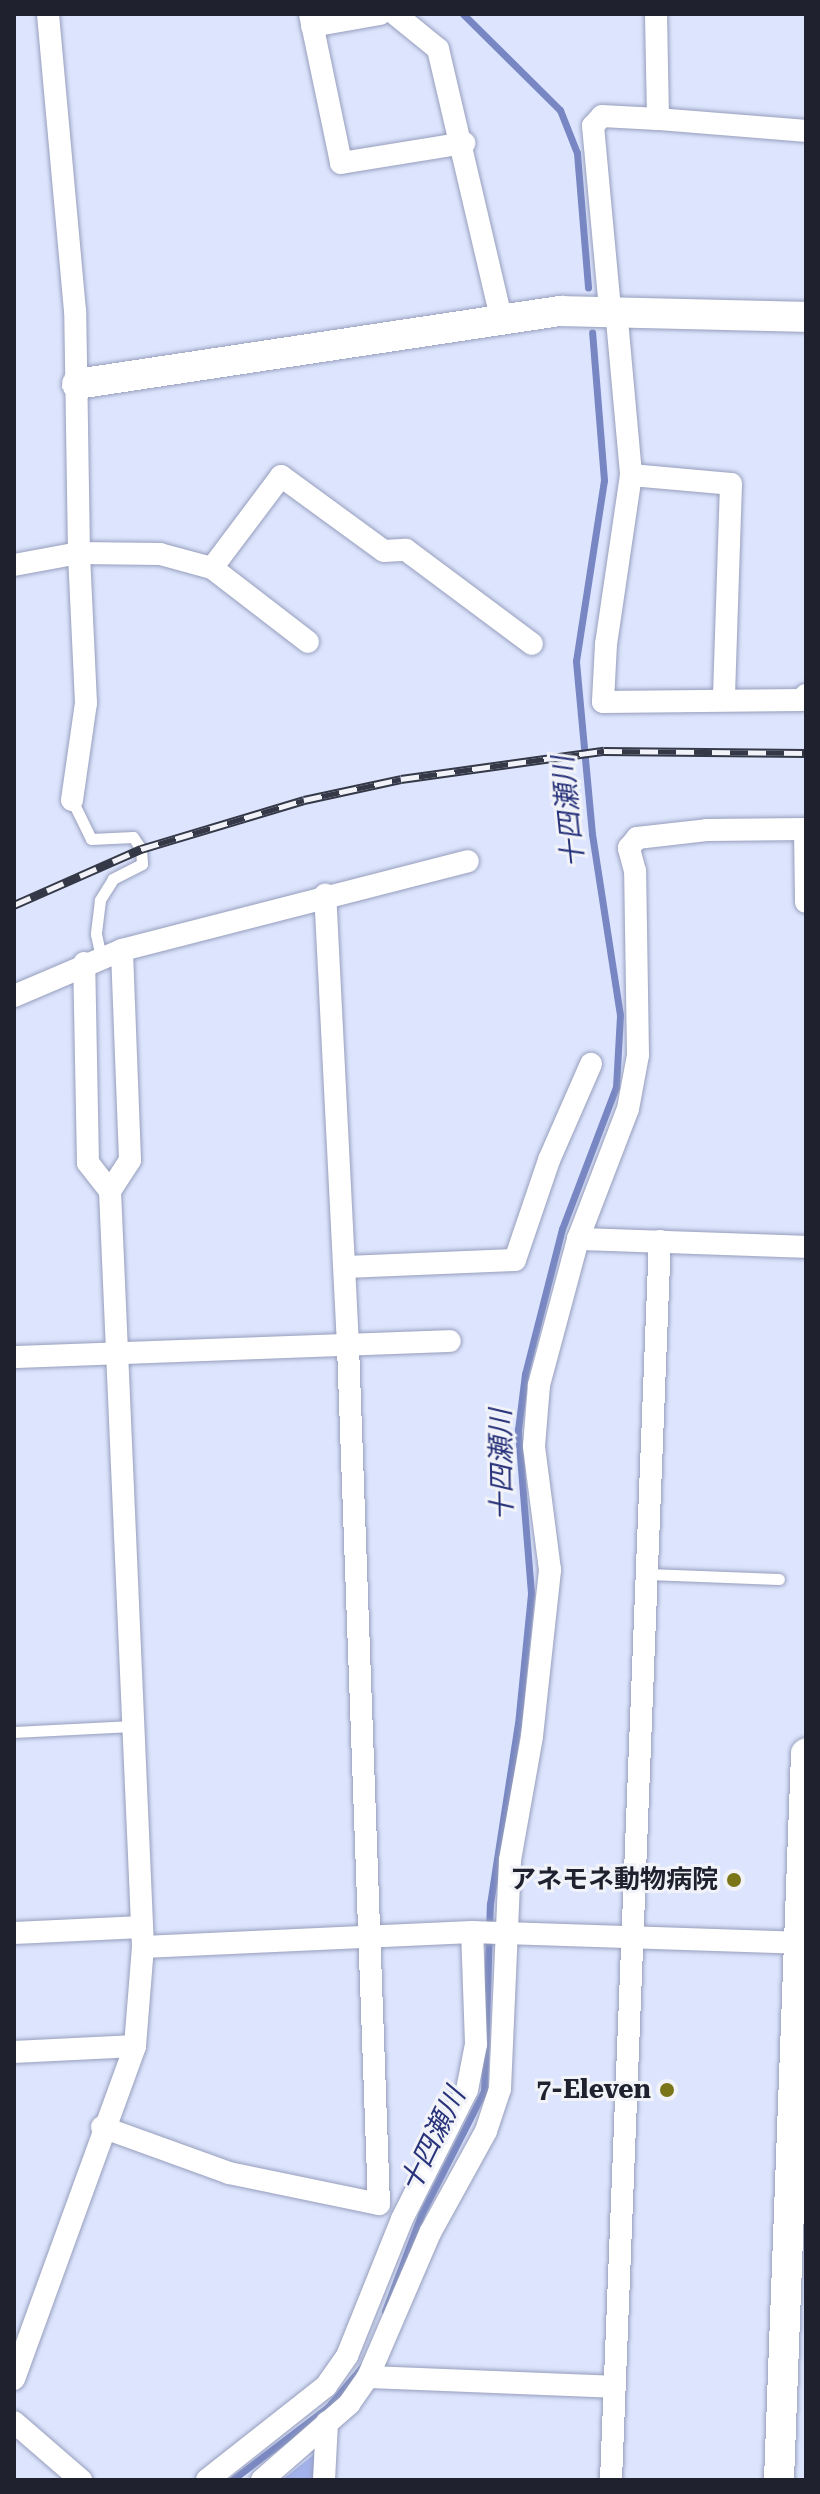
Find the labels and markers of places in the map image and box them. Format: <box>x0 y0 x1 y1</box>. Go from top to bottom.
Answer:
place label: アネモネ動物病院 <box>510 1864 718 1896</box>
marker: アネモネ動物病院 <box>725 1871 743 1889</box>
place label: 7-Eleven <box>537 2074 651 2106</box>
marker: 7-Eleven <box>658 2081 676 2099</box>

